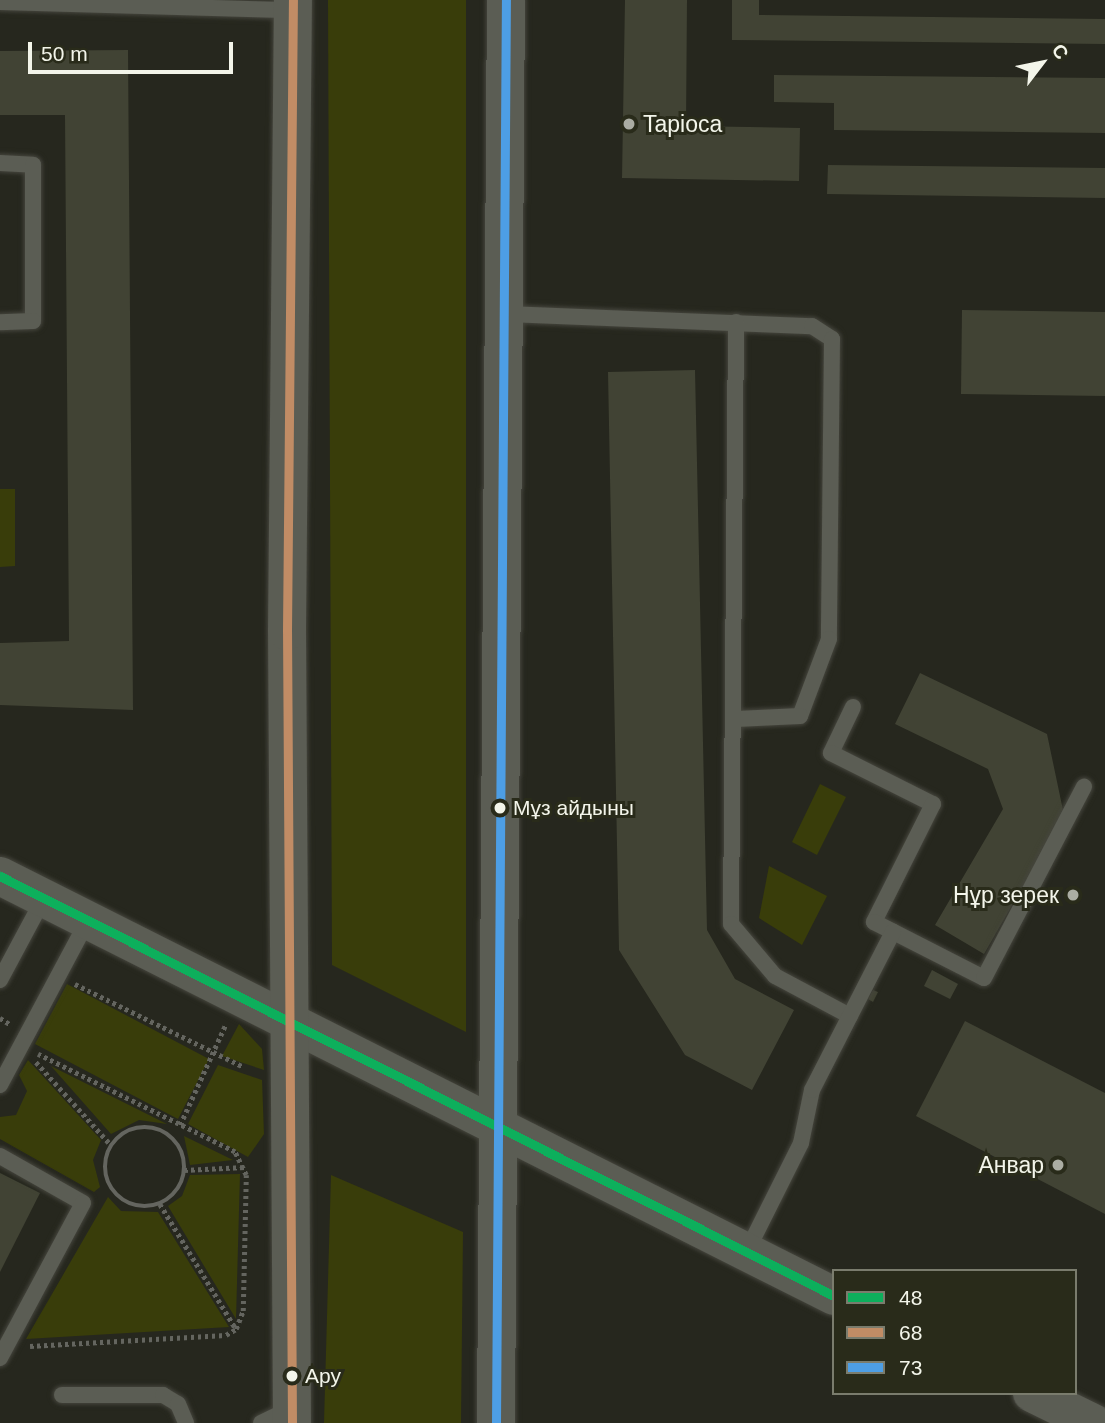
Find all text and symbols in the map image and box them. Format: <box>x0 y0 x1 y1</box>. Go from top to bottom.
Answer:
scale bar <box>32 28 236 72</box>
north arrow <box>1007 28 1077 98</box>
text: С <box>1048 40 1073 63</box>
text: 50 m <box>41 42 88 65</box>
place label: Tapioca <box>643 110 722 138</box>
marker: Tapioca <box>621 116 637 132</box>
place label: Мұз айдыны <box>513 795 634 821</box>
marker: Мұз айдыны <box>493 801 507 815</box>
place label: Нұр зерек <box>953 881 1059 909</box>
marker: Нұр зерек <box>1065 887 1081 903</box>
place label: Анвар <box>978 1151 1044 1179</box>
marker: Анвар <box>1050 1157 1066 1173</box>
legend <box>832 1269 1077 1395</box>
text: 48 <box>899 1286 922 1309</box>
text: 68 <box>899 1321 922 1344</box>
text: 73 <box>899 1356 922 1379</box>
place label: Ару <box>305 1363 341 1389</box>
marker: Ару <box>285 1369 299 1383</box>

